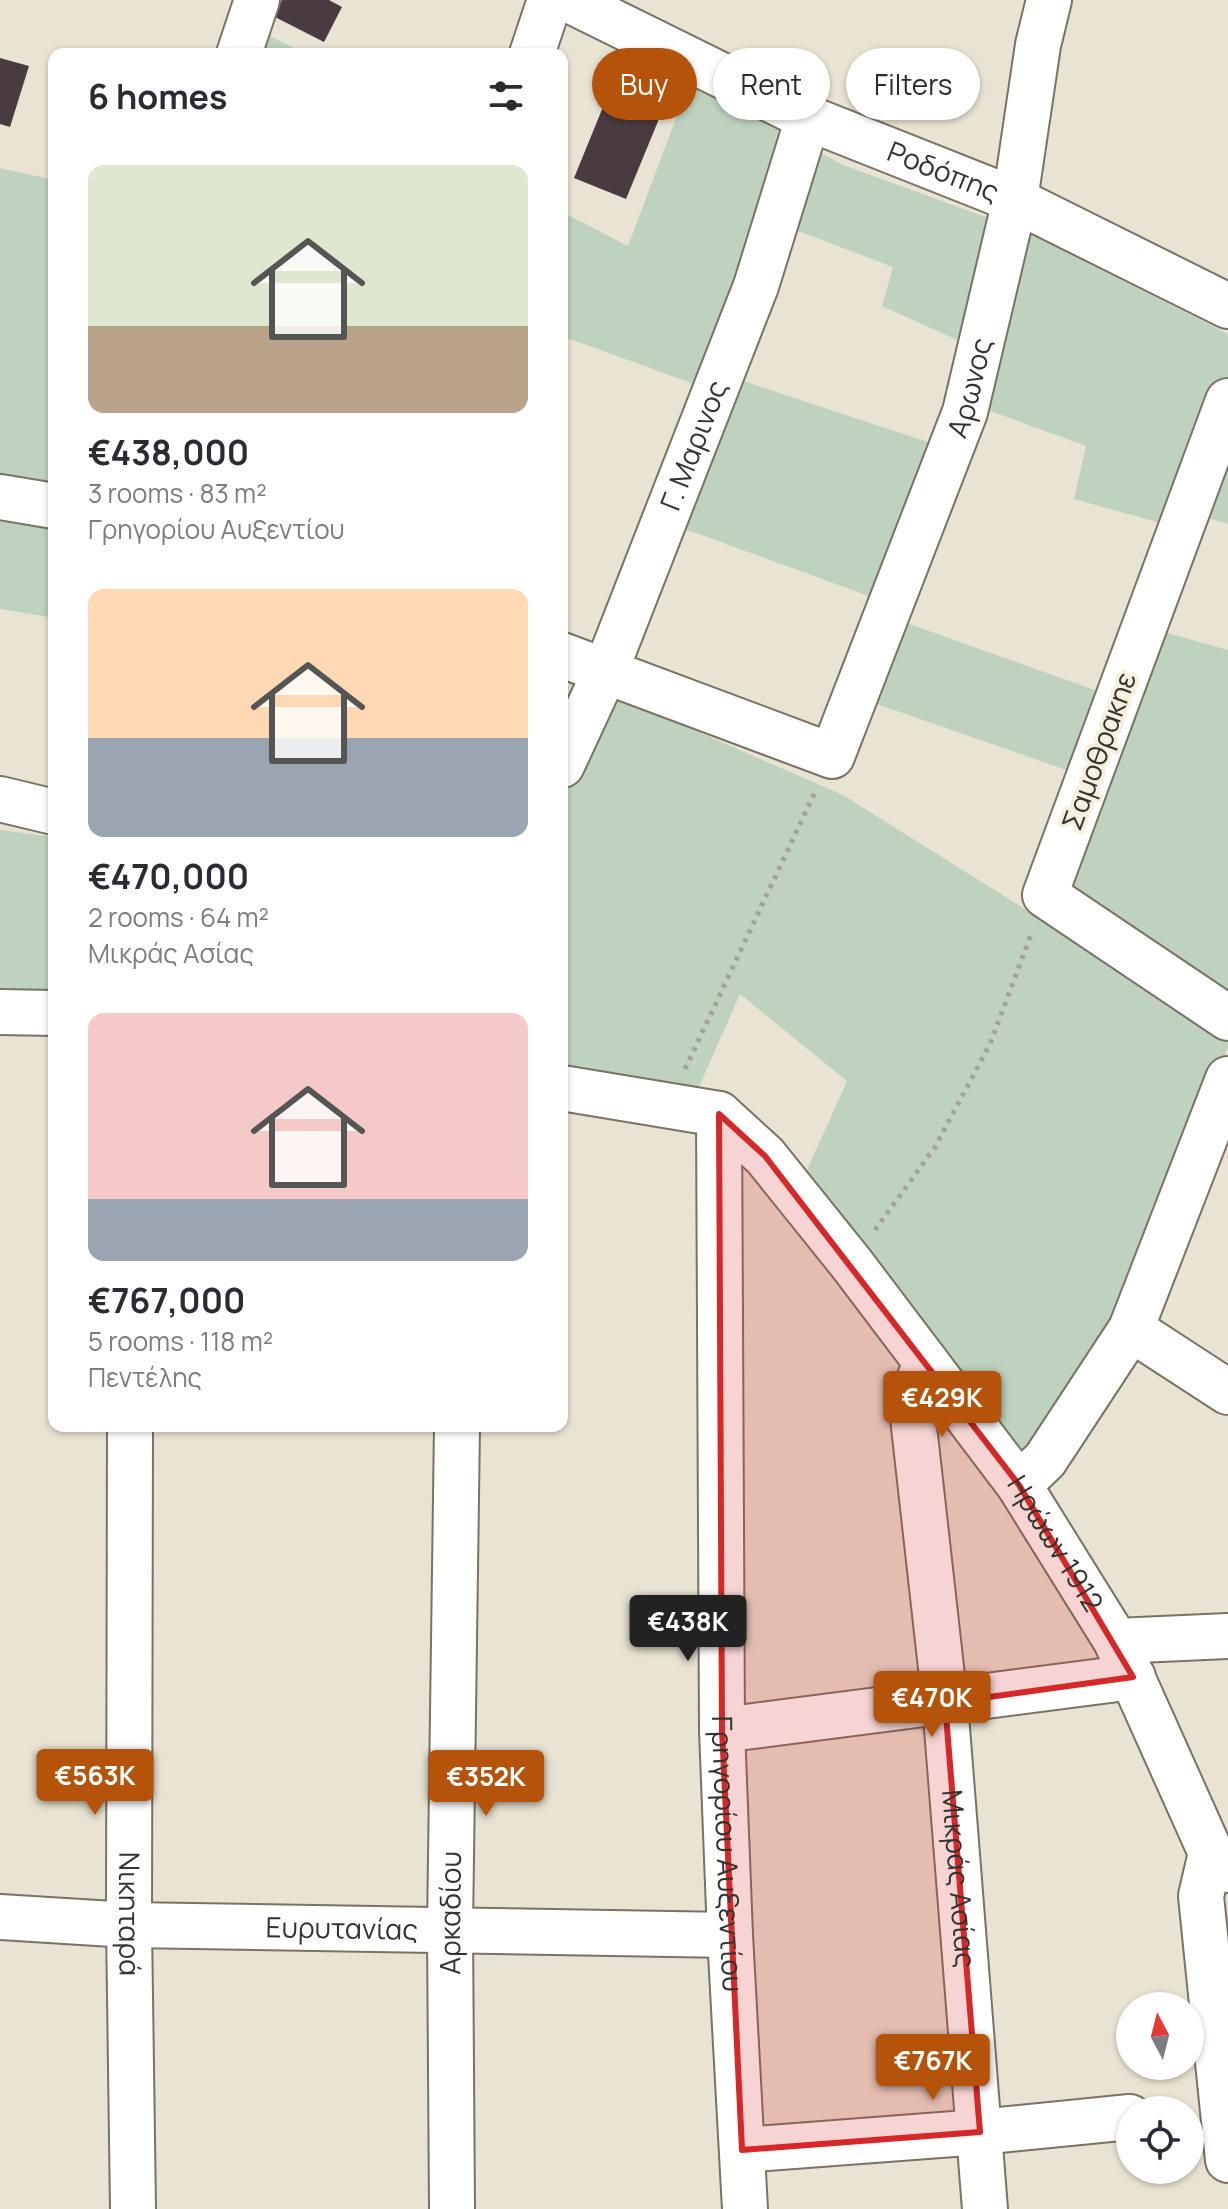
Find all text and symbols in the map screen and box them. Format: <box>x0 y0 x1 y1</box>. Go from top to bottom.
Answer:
chip: Buy <box>592 48 697 120</box>
chip: Rent <box>713 48 830 120</box>
chip: Filters <box>846 48 980 120</box>
text: 6 homes <box>88 73 227 119</box>
icon: filters <box>484 74 528 118</box>
street label: Ροδόπης <box>882 131 1005 210</box>
icon: home <box>236 217 380 361</box>
street label: Αρωνος <box>937 334 1000 443</box>
street label: Γ. Μαρινος <box>650 374 735 515</box>
text: €438,000 <box>88 429 249 475</box>
text: 3 rooms · 83 m² <box>88 475 267 511</box>
text: Γρηγορίου Αυξεντίου <box>88 511 345 547</box>
icon: home <box>236 641 380 785</box>
street label: Σαμοθρακηε <box>1052 666 1144 835</box>
text: €470,000 <box>88 853 249 899</box>
text: 2 rooms · 64 m² <box>88 899 269 935</box>
text: Μικράς Ασίας <box>88 935 254 971</box>
icon: home <box>236 1065 380 1209</box>
text: €767,000 <box>88 1277 245 1323</box>
text: 5 rooms · 118 m² <box>88 1323 273 1359</box>
text: Πεντέλης <box>88 1359 202 1395</box>
pin: €429K <box>886 1371 998 1439</box>
text: €429K <box>901 1379 983 1415</box>
street label: Ηρώων 1912 <box>999 1468 1113 1618</box>
pin: €438K <box>632 1595 744 1663</box>
text: €438K <box>648 1603 728 1639</box>
pin: €470K <box>876 1671 988 1739</box>
text: €470K <box>892 1679 972 1715</box>
street label: Γρηγορίου Αυξεντίου <box>704 1716 753 1993</box>
pin: €563K <box>39 1749 151 1817</box>
pin: €352K <box>430 1750 542 1818</box>
text: €563K <box>54 1757 136 1793</box>
text: €352K <box>446 1758 526 1794</box>
street label: Μικράς Ασίας <box>934 1788 986 1969</box>
street label: Αρκαδίου <box>430 1851 469 1975</box>
street label: Νικηταρά <box>111 1852 150 1976</box>
street label: Ευρυτανίας <box>265 1907 418 1948</box>
north arrow <box>1116 1992 1204 2080</box>
map controls <box>1116 1992 1204 2184</box>
pin: €767K <box>877 2034 989 2102</box>
text: €767K <box>894 2042 972 2078</box>
button: locate <box>1116 2096 1204 2184</box>

